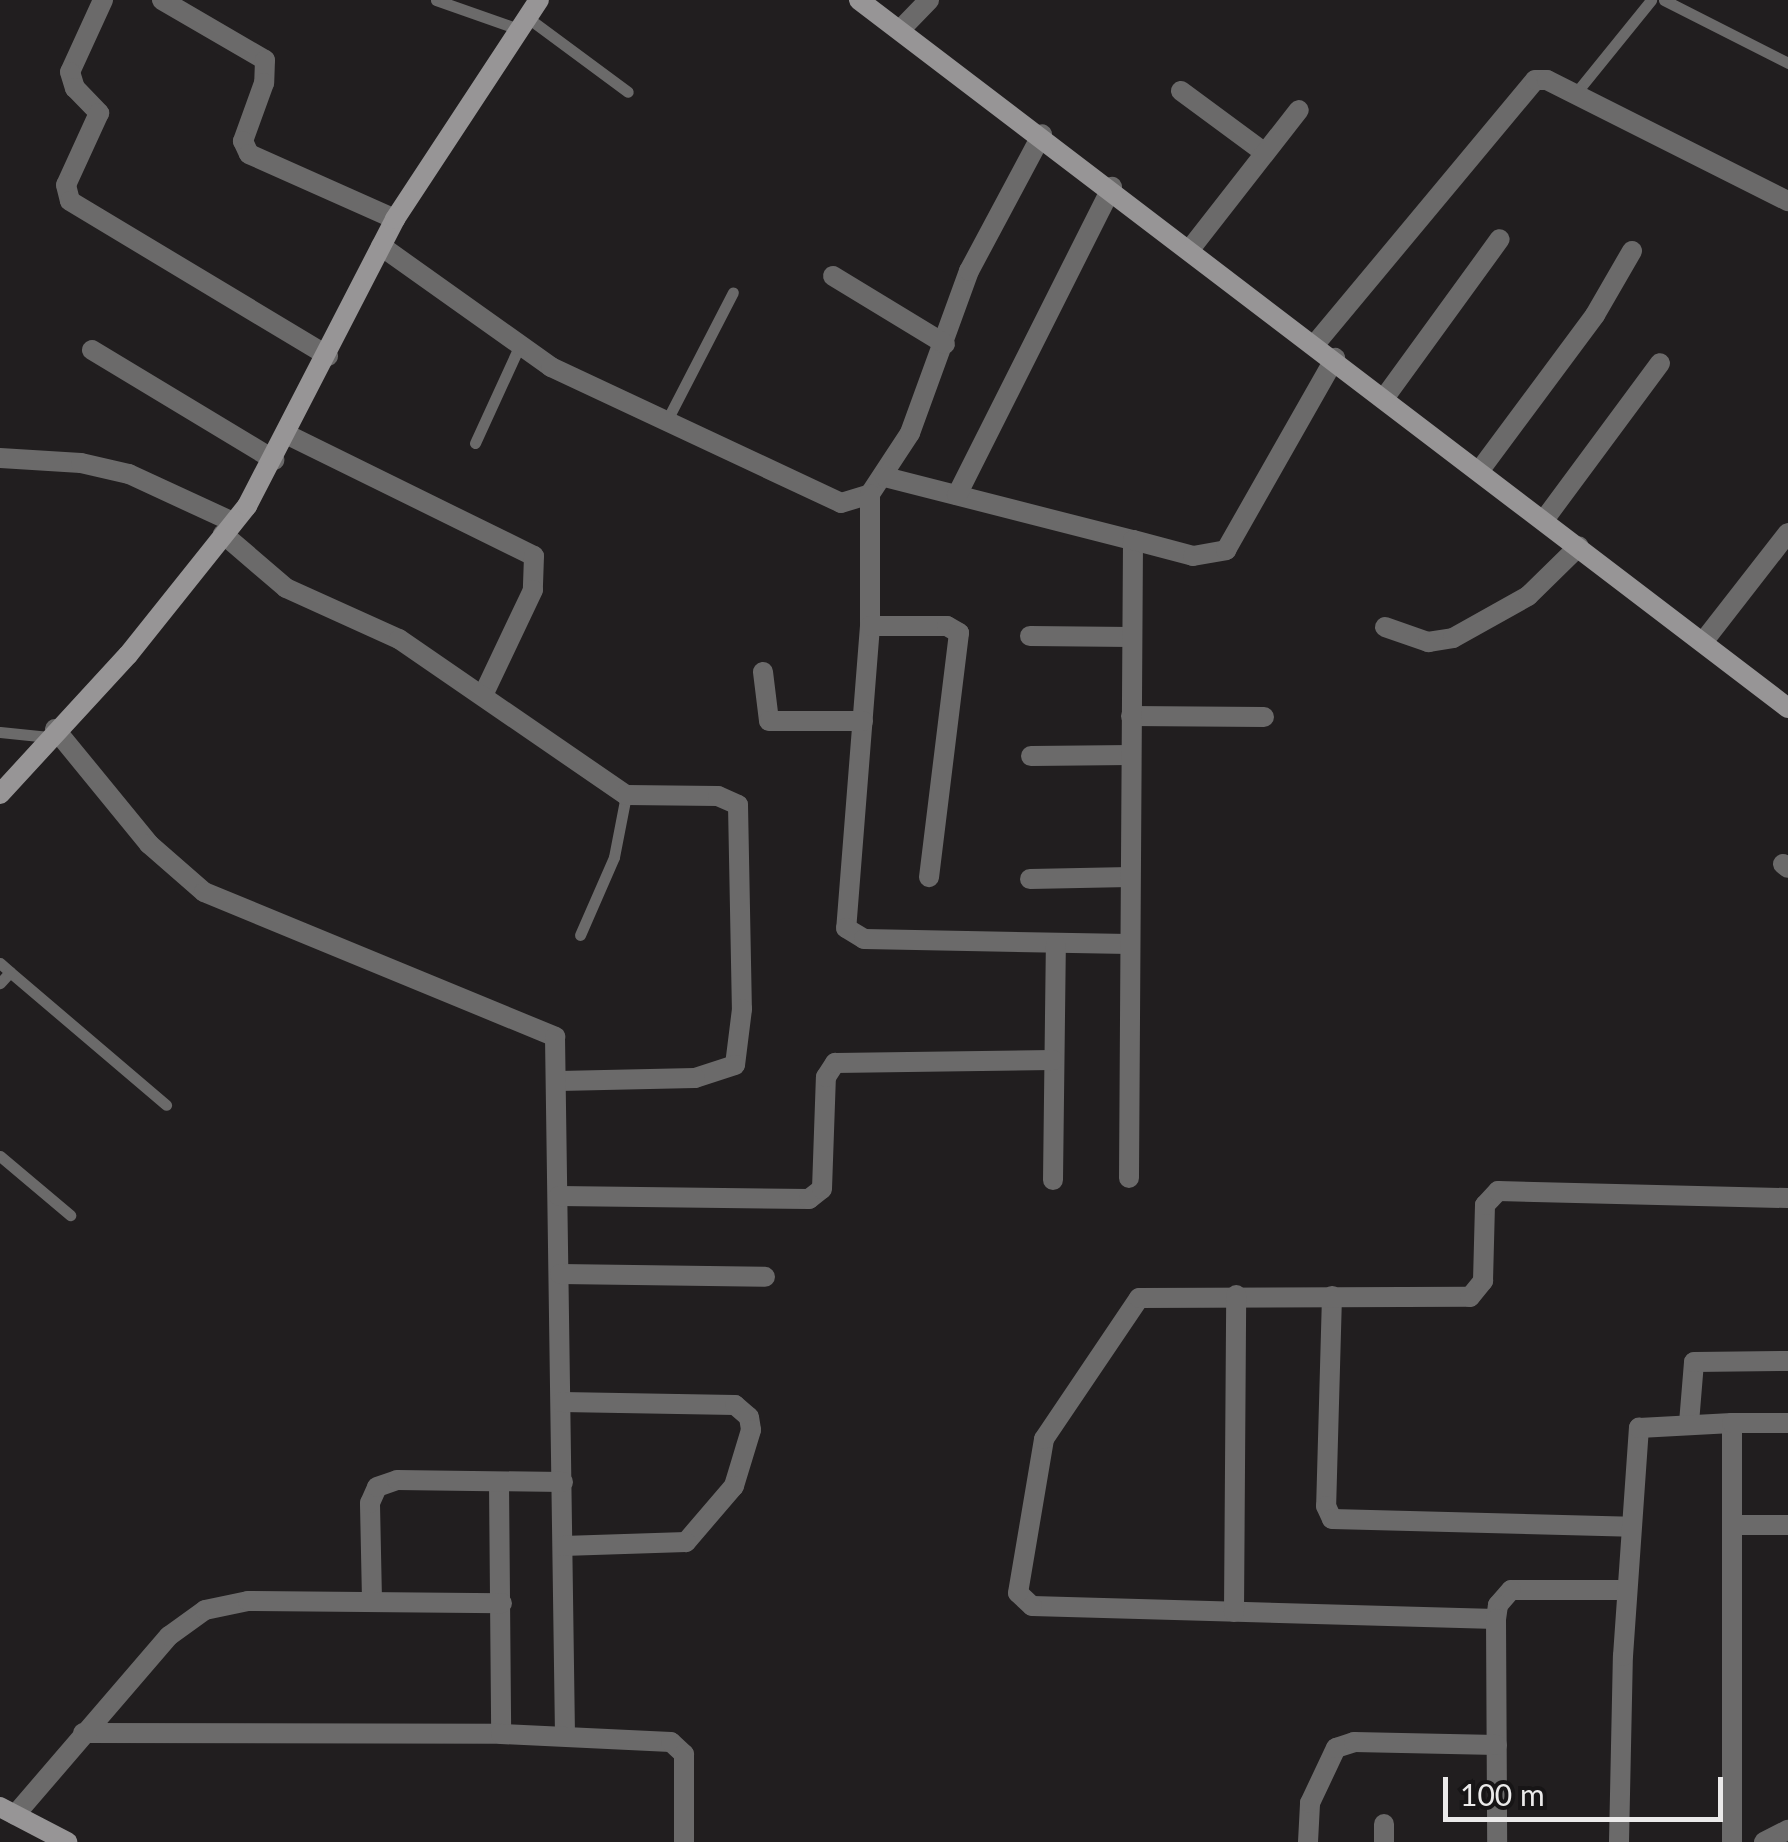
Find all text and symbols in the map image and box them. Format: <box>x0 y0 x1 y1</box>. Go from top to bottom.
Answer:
scale bar <box>1448 1757 1728 1819</box>
text: 100 m <box>1460 1776 1545 1812</box>

